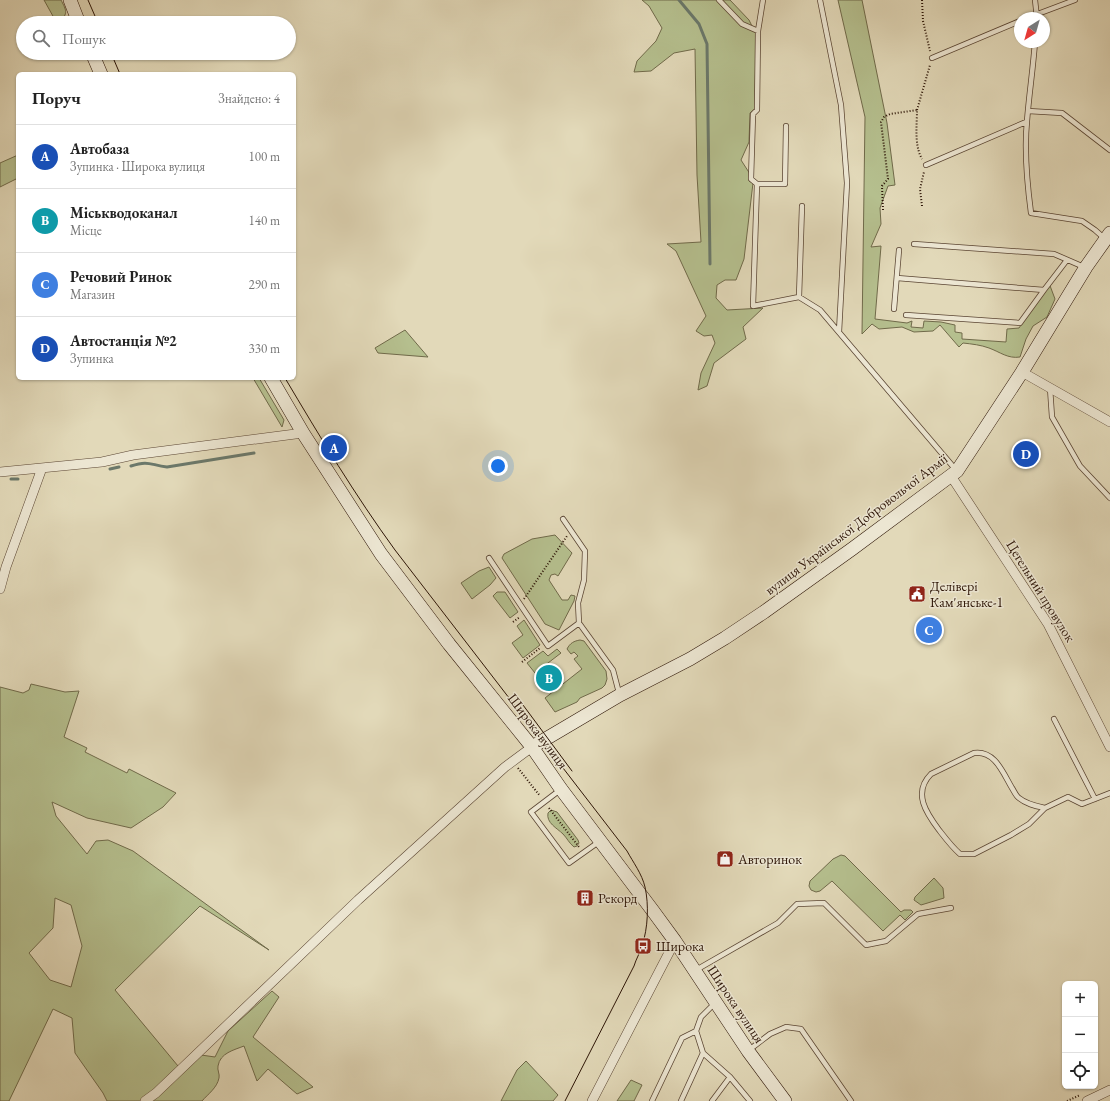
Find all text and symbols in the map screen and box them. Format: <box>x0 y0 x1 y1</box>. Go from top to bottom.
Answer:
north arrow <box>1014 12 1050 48</box>
search box <box>16 16 296 60</box>
icon: search <box>30 27 52 49</box>
text: Пошук <box>62 29 106 48</box>
text: Поруч <box>32 87 81 109</box>
text: Знайдено: 4 <box>218 90 280 107</box>
text: Автобаза <box>70 139 129 158</box>
text: A <box>40 148 50 165</box>
text: 100 m <box>249 148 280 165</box>
text: Зупинка · Широка вулиця <box>70 158 205 175</box>
text: Міськводоканал <box>70 203 177 222</box>
text: B <box>41 212 49 229</box>
text: 140 m <box>249 212 280 229</box>
text: Місце <box>70 222 102 239</box>
text: Речовий Ринок <box>70 267 172 286</box>
text: C <box>40 276 50 293</box>
text: 290 m <box>249 276 280 293</box>
text: Магазин <box>70 286 115 303</box>
text: Автостанція №2 <box>70 331 177 350</box>
text: D <box>40 340 50 357</box>
text: 330 m <box>249 340 280 357</box>
text: Зупинка <box>70 350 114 367</box>
pin: A <box>321 433 347 463</box>
pin: D <box>1013 439 1039 469</box>
street label: вулиця Української Добровольчої Армії <box>761 449 951 599</box>
your location <box>488 456 508 476</box>
street label: Цегельний провулок <box>1002 537 1080 646</box>
place label: Делівері Кам'янське-1 <box>930 577 1003 611</box>
public building icon: Делівері Кам'янське-1 <box>907 584 927 604</box>
pin: C <box>916 615 942 645</box>
pin: B <box>536 663 562 693</box>
street label: Широка вулиця <box>504 690 572 772</box>
shop icon: Авторинок <box>715 849 735 869</box>
place label: Авторинок <box>737 850 802 868</box>
building icon: Рекорд <box>575 888 595 908</box>
place label: Рекорд <box>598 889 638 907</box>
bus stop icon: Широка <box>633 936 653 956</box>
place label: Широка <box>656 937 705 955</box>
street label: Широка вулиця <box>703 962 769 1046</box>
map controls <box>1062 981 1098 1089</box>
button: + <box>1062 981 1098 1017</box>
button: − <box>1062 1017 1098 1053</box>
button: locate <box>1062 1053 1098 1089</box>

